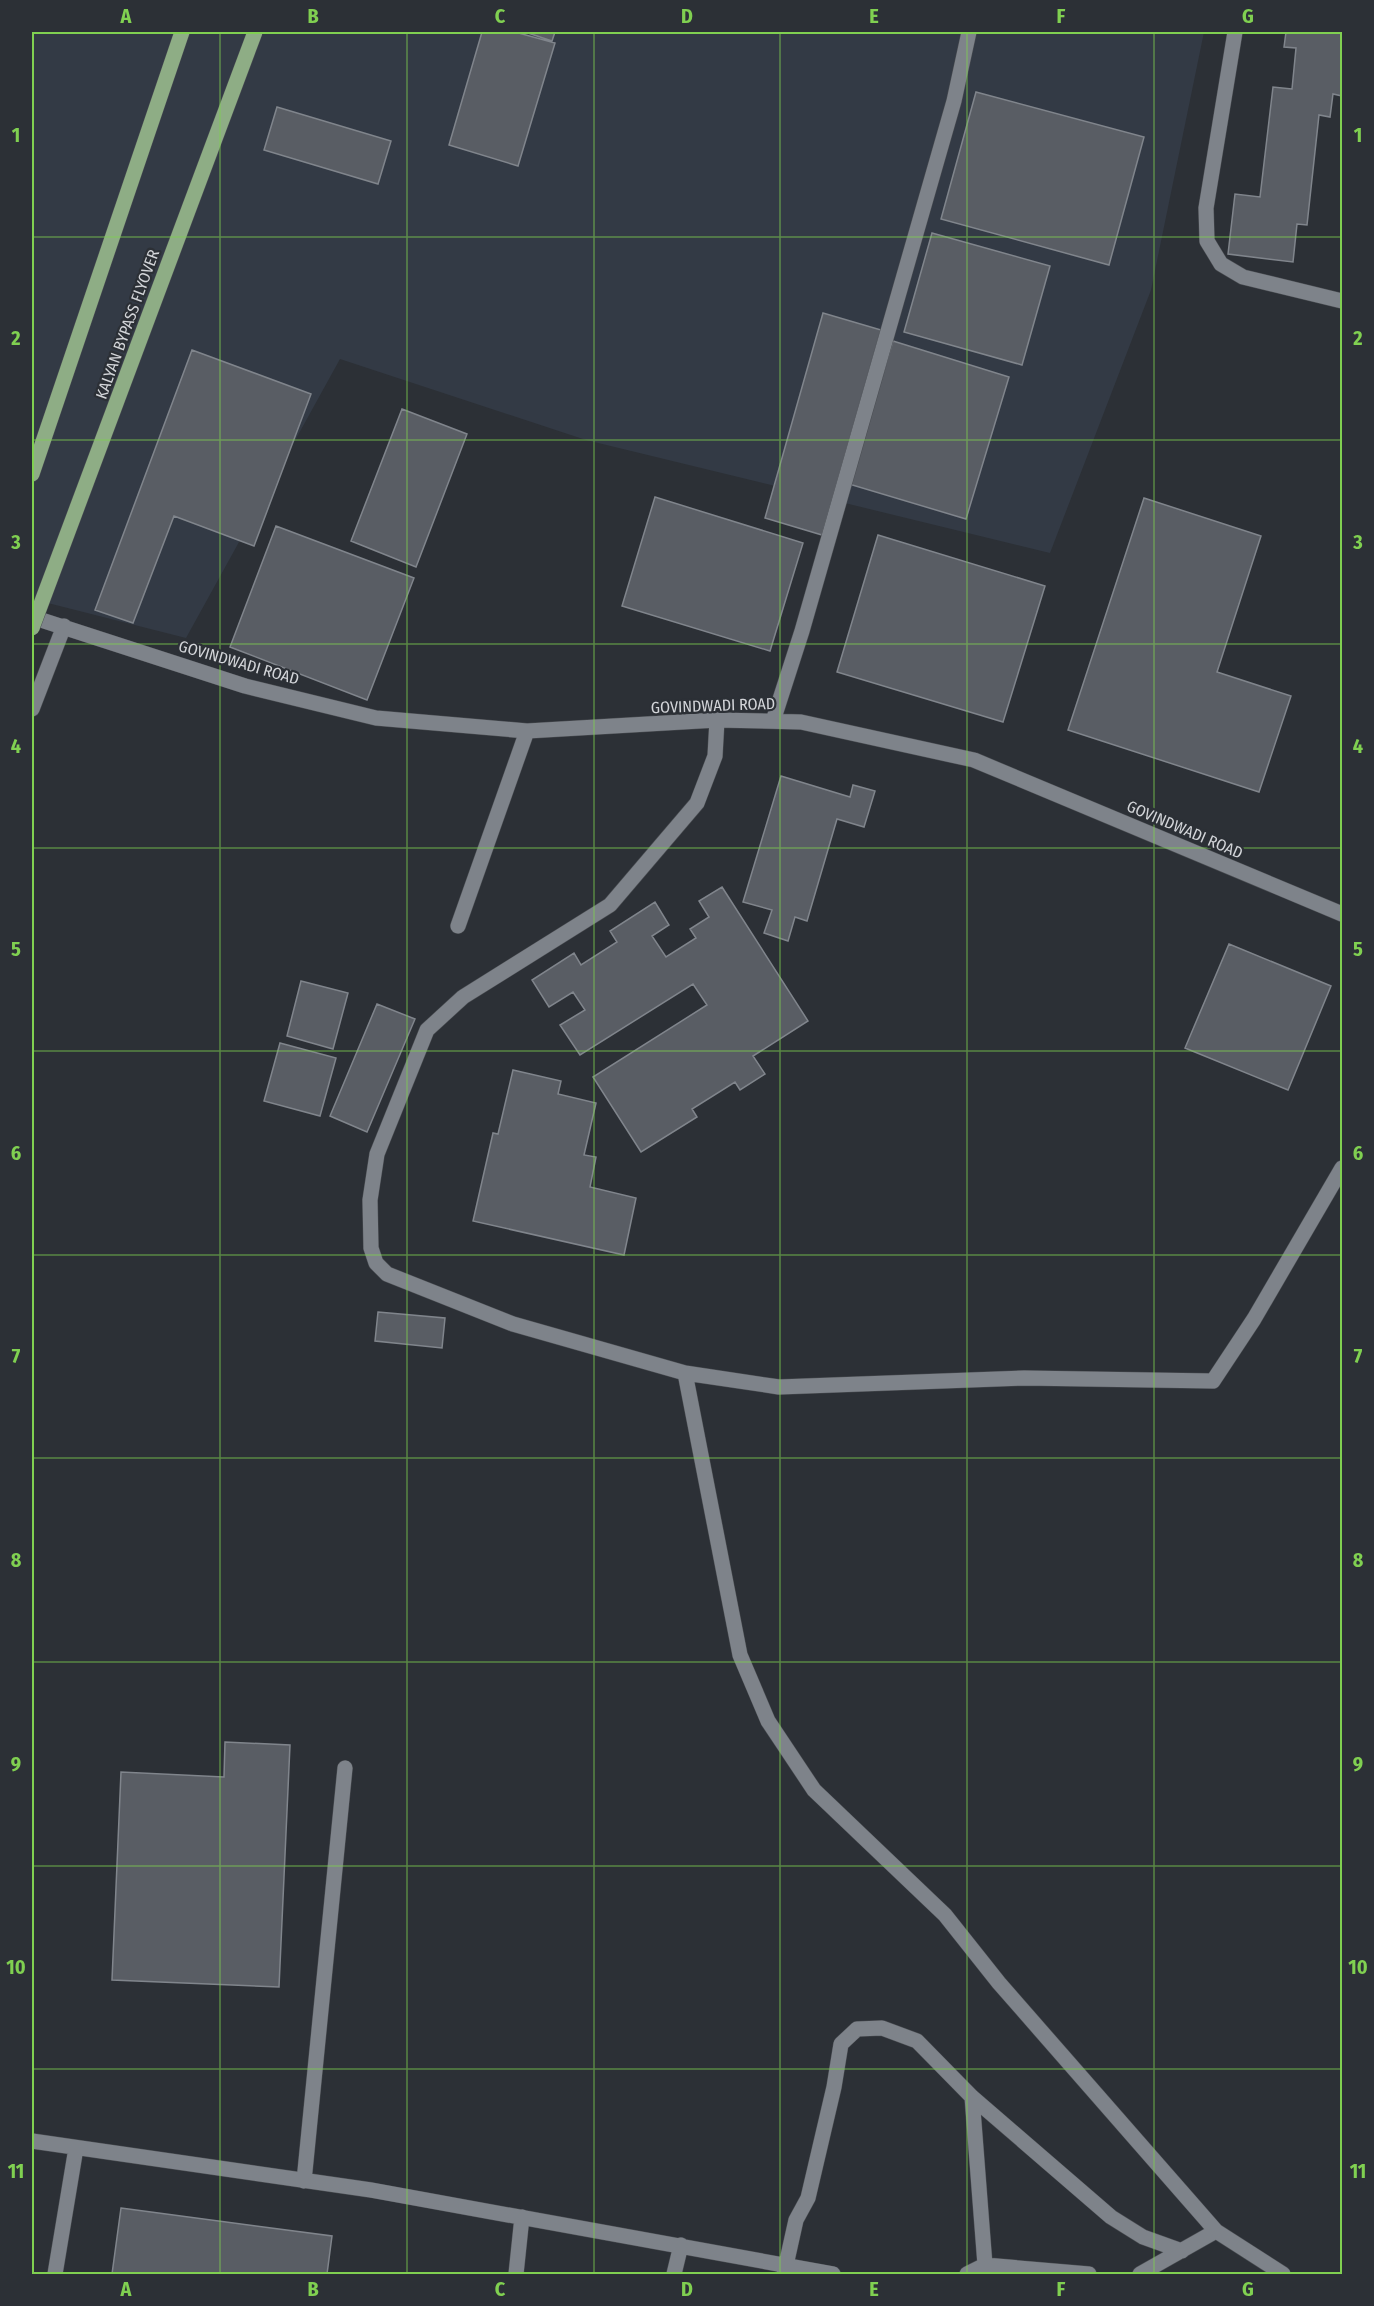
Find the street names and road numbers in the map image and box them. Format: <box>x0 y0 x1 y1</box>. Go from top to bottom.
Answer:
street label: KALYAN BYPASS FLYOVER <box>92 247 163 402</box>
street label: GOVINDWADI ROAD <box>176 636 301 689</box>
street label: GOVINDWADI ROAD <box>651 694 775 717</box>
street label: GOVINDWADI ROAD <box>1124 796 1246 862</box>

